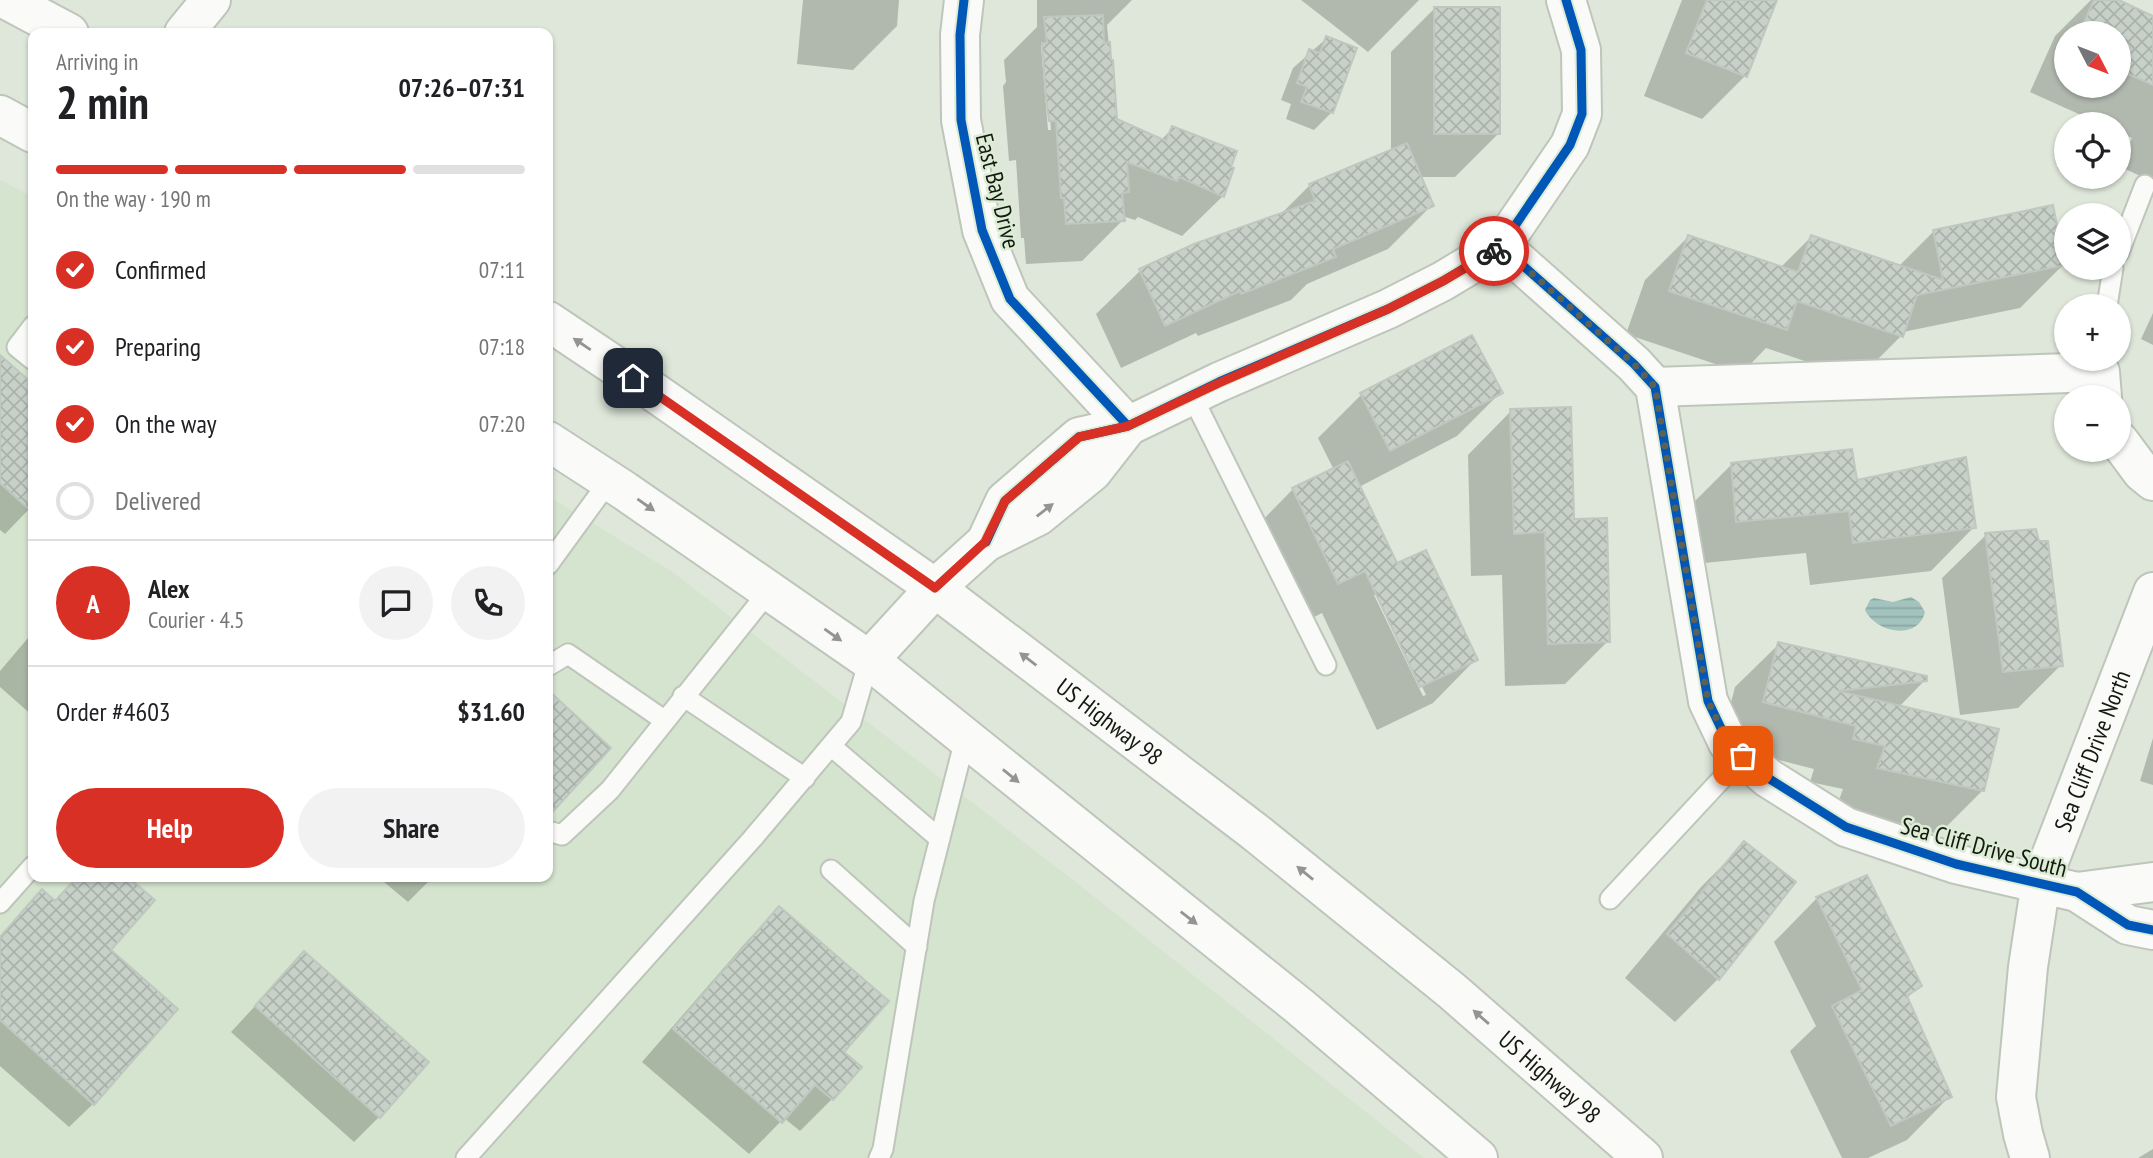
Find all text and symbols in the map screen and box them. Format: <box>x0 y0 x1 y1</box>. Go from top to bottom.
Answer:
north arrow <box>2054 21 2132 98</box>
map controls <box>2054 21 2131 462</box>
text: Arriving in <box>56 47 138 76</box>
text: 07:26–07:31 <box>398 71 525 104</box>
text: 2 min <box>56 72 149 132</box>
button: locate <box>2054 112 2131 189</box>
street label: East Bay Drive <box>969 130 1027 252</box>
text: On the way · 190 m <box>56 184 211 213</box>
button: layers <box>2054 203 2131 280</box>
courier <box>1459 216 1529 286</box>
icon: bike <box>1475 232 1513 270</box>
icon: check <box>56 251 94 289</box>
text: Confirmed <box>115 253 206 286</box>
text: 07:11 <box>479 255 525 284</box>
button: + <box>2054 294 2131 371</box>
icon: check <box>56 328 94 366</box>
text: Preparing <box>115 330 201 363</box>
text: 07:18 <box>479 332 525 361</box>
one-way arrow <box>573 337 591 351</box>
pin <box>603 348 663 408</box>
icon: home <box>614 359 652 397</box>
button: − <box>2054 385 2131 462</box>
icon: check <box>56 405 94 443</box>
text: On the way <box>115 407 217 440</box>
text: 07:20 <box>479 409 525 438</box>
text: Delivered <box>115 484 201 517</box>
one-way arrow <box>637 498 655 512</box>
one-way arrow <box>1036 502 1054 517</box>
button: chat <box>359 566 433 640</box>
button: phone <box>451 566 525 640</box>
text: Alex <box>148 572 189 605</box>
text: A <box>86 587 100 620</box>
text: Courier · 4.5 <box>148 605 244 634</box>
one-way arrow <box>824 628 842 642</box>
one-way arrow <box>1019 652 1037 666</box>
street label: Sea Cliff Drive North <box>2047 666 2137 836</box>
street label: US Highway 98 <box>1050 671 1169 772</box>
text: Order #4603 <box>56 695 171 728</box>
text: $31.60 <box>457 695 525 728</box>
pin <box>1713 726 1773 786</box>
icon: bag <box>1724 737 1762 775</box>
one-way arrow <box>1003 768 1020 783</box>
button: Help <box>56 788 284 868</box>
button: Share <box>298 788 525 868</box>
street label: Sea Cliff Drive South <box>1897 810 2071 884</box>
one-way arrow <box>1296 866 1314 880</box>
one-way arrow <box>1179 911 1197 926</box>
one-way arrow <box>1473 1009 1490 1025</box>
street label: US Highway 98 <box>1493 1024 1608 1130</box>

